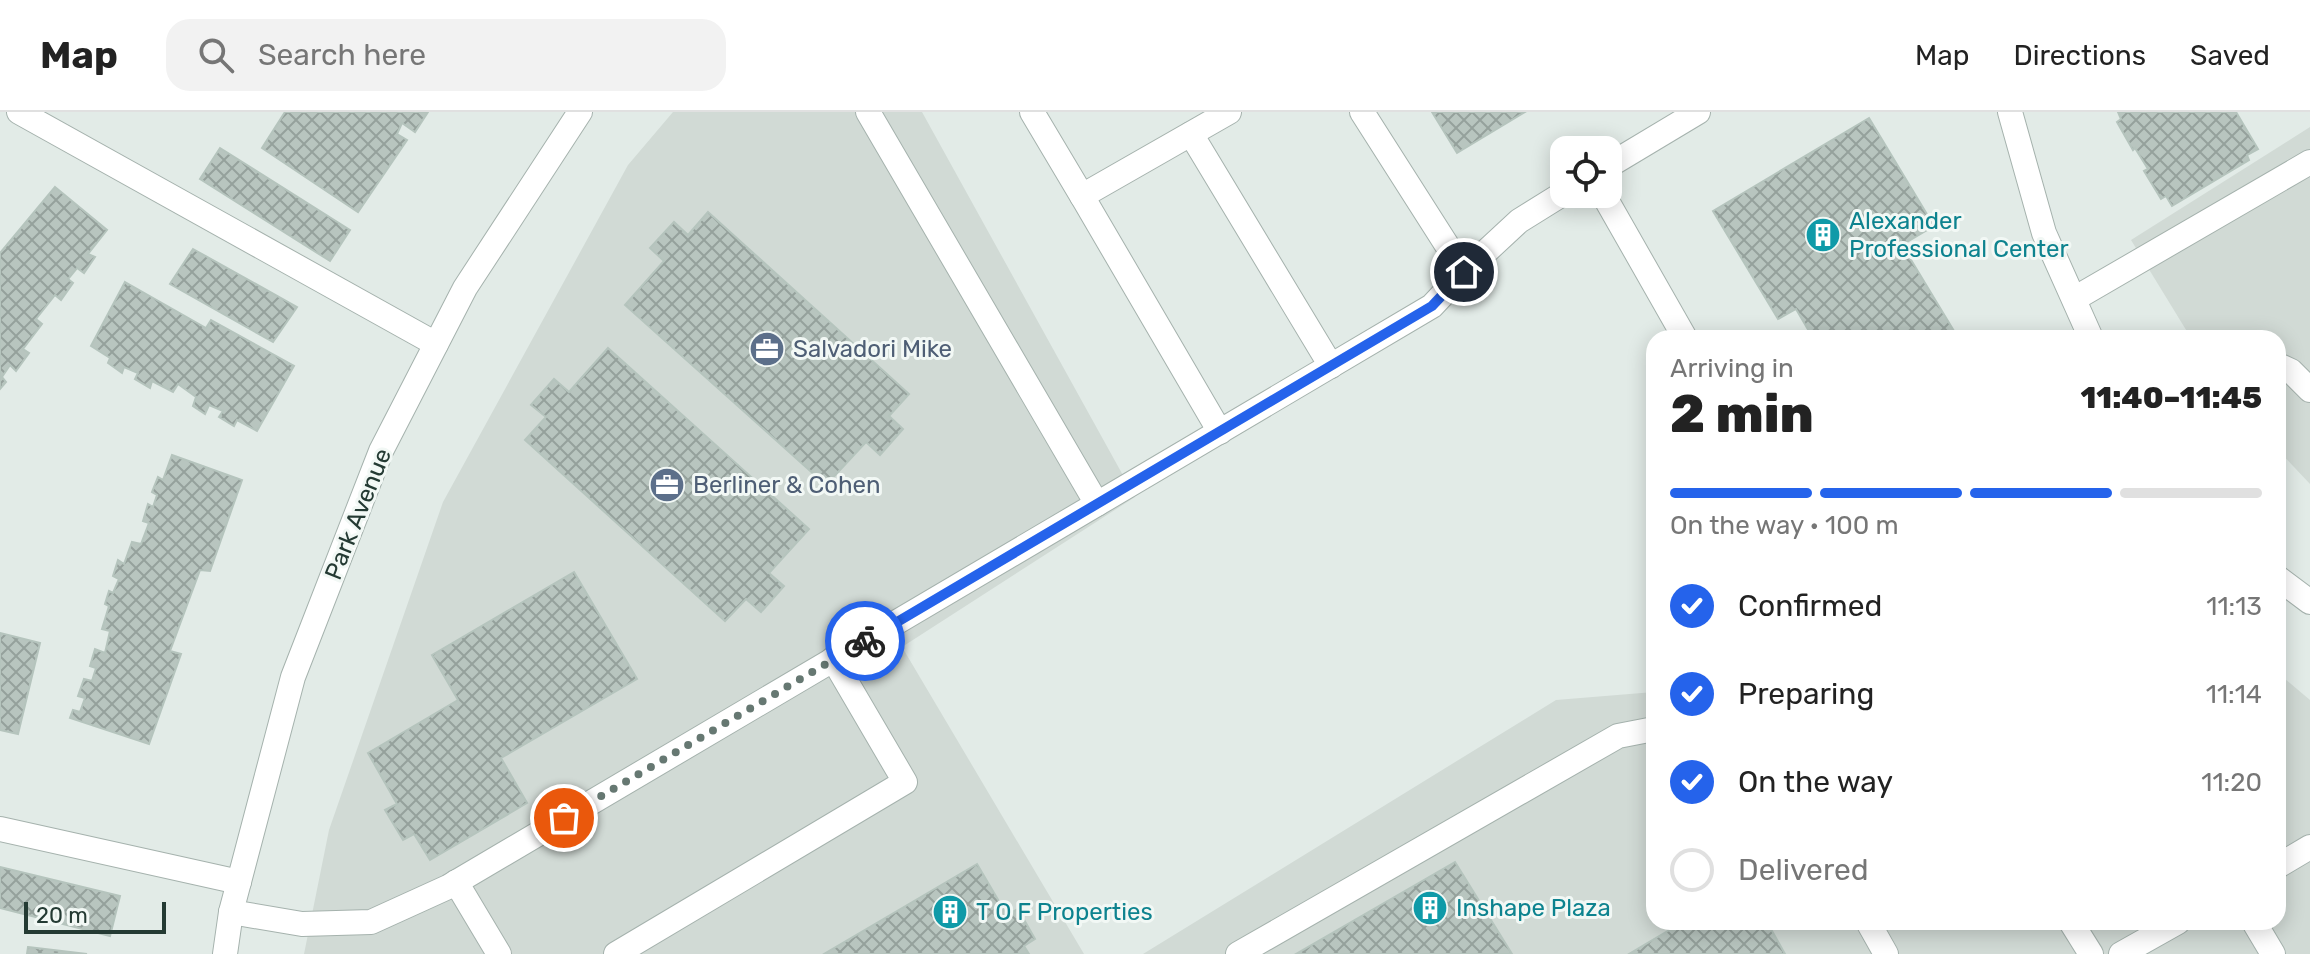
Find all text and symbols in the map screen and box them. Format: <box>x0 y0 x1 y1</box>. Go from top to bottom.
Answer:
search box <box>166 19 726 91</box>
text: Map <box>40 32 118 78</box>
icon: search <box>194 33 238 77</box>
text: Search here <box>258 37 426 73</box>
text: Map <box>1915 39 1969 72</box>
text: Directions <box>2013 39 2146 72</box>
text: Saved <box>2190 39 2270 72</box>
map controls <box>1550 136 1622 208</box>
button: locate <box>1550 136 1622 208</box>
place label: Alexander Professional Center <box>1849 207 2069 263</box>
building icon: Alexander Professional Center <box>1804 216 1842 254</box>
pin <box>1430 238 1498 306</box>
icon: home <box>1442 250 1486 294</box>
office icon: Salvadori Mike <box>748 330 786 368</box>
place label: Salvadori Mike <box>793 335 952 363</box>
text: Arriving in <box>1670 353 1794 384</box>
text: 11:40–11:45 <box>2081 380 2262 416</box>
text: 2 min <box>1670 383 1814 445</box>
street label: Park Avenue <box>319 444 397 584</box>
office icon: Berliner & Cohen <box>648 466 686 504</box>
place label: Berliner & Cohen <box>693 471 881 499</box>
text: On the way · 100 m <box>1670 510 1899 541</box>
icon: check <box>1670 584 1714 628</box>
text: Confirmed <box>1738 588 1882 624</box>
text: 11:13 <box>2206 591 2262 622</box>
courier <box>825 601 905 681</box>
icon: bike <box>843 619 887 663</box>
icon: check <box>1670 672 1714 716</box>
text: Preparing <box>1738 676 1874 712</box>
text: 11:14 <box>2206 679 2262 710</box>
icon: check <box>1670 760 1714 804</box>
text: On the way <box>1738 764 1893 800</box>
text: 11:20 <box>2201 767 2262 798</box>
pin <box>530 784 598 852</box>
icon: bag <box>542 796 586 840</box>
text: Delivered <box>1738 852 1869 888</box>
building icon: Inshape Plaza <box>1411 889 1449 927</box>
building icon: T O F Properties <box>931 893 969 931</box>
place label: Inshape Plaza <box>1456 894 1611 922</box>
scale bar <box>24 898 166 934</box>
place label: T O F Properties <box>976 898 1153 926</box>
text: 20 m <box>36 902 88 929</box>

